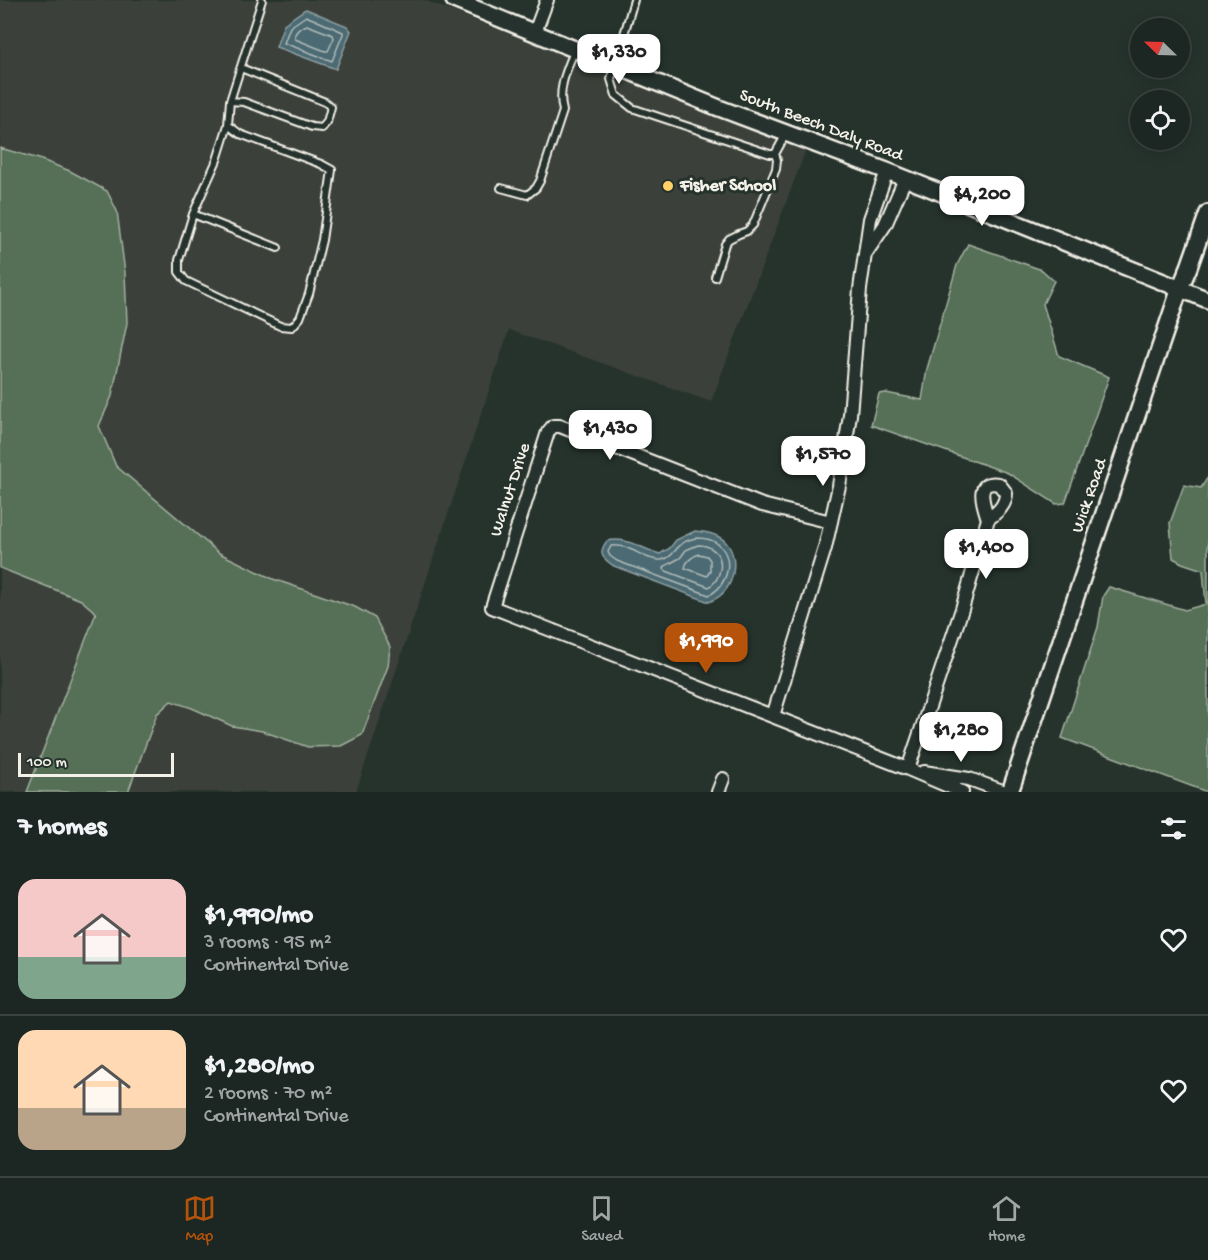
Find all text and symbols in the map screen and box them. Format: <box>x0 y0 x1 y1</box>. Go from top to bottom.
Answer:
north arrow <box>1130 18 1190 78</box>
map controls <box>1130 18 1190 150</box>
pin: $1,330 <box>570 34 668 85</box>
text: $1,330 <box>591 42 647 65</box>
street label: South Beech Daly Road <box>736 85 907 167</box>
button: locate <box>1130 90 1190 150</box>
place label: Fisher School <box>679 176 776 197</box>
pin: $4,200 <box>933 176 1031 227</box>
marker: Fisher School <box>661 179 675 193</box>
text: $4,200 <box>953 184 1011 207</box>
pin: $1,430 <box>561 410 659 461</box>
text: $1,430 <box>583 418 637 441</box>
pin: $1,570 <box>774 436 872 487</box>
street label: Walnut Drive <box>486 440 536 539</box>
text: $1,570 <box>795 444 851 467</box>
street label: Wick Road <box>1068 455 1113 536</box>
pin: $1,400 <box>937 529 1035 580</box>
text: $1,400 <box>958 537 1014 560</box>
pin: $1,990 <box>657 623 755 674</box>
text: $1,990 <box>679 631 733 654</box>
pin: $1,280 <box>912 712 1010 763</box>
text: $1,280 <box>933 720 989 743</box>
scale bar <box>18 750 174 778</box>
text: 100 m <box>27 754 67 773</box>
icon: filters <box>1157 812 1190 845</box>
text: 7 homes <box>18 813 107 844</box>
text: $1,990/mo <box>204 901 313 932</box>
icon: home <box>66 903 138 975</box>
icon: heart <box>1157 923 1190 956</box>
text: 3 rooms · 95 m² <box>204 932 332 955</box>
text: Continental Drive <box>204 955 349 978</box>
text: $1,280/mo <box>204 1052 314 1083</box>
icon: home <box>66 1054 138 1126</box>
icon: heart <box>1157 1074 1190 1107</box>
text: 2 rooms · 70 m² <box>204 1083 332 1106</box>
text: Continental Drive <box>204 1106 349 1129</box>
tab: Map <box>183 1192 216 1247</box>
tab: Saved <box>581 1192 622 1247</box>
tab: Home <box>988 1192 1025 1247</box>

